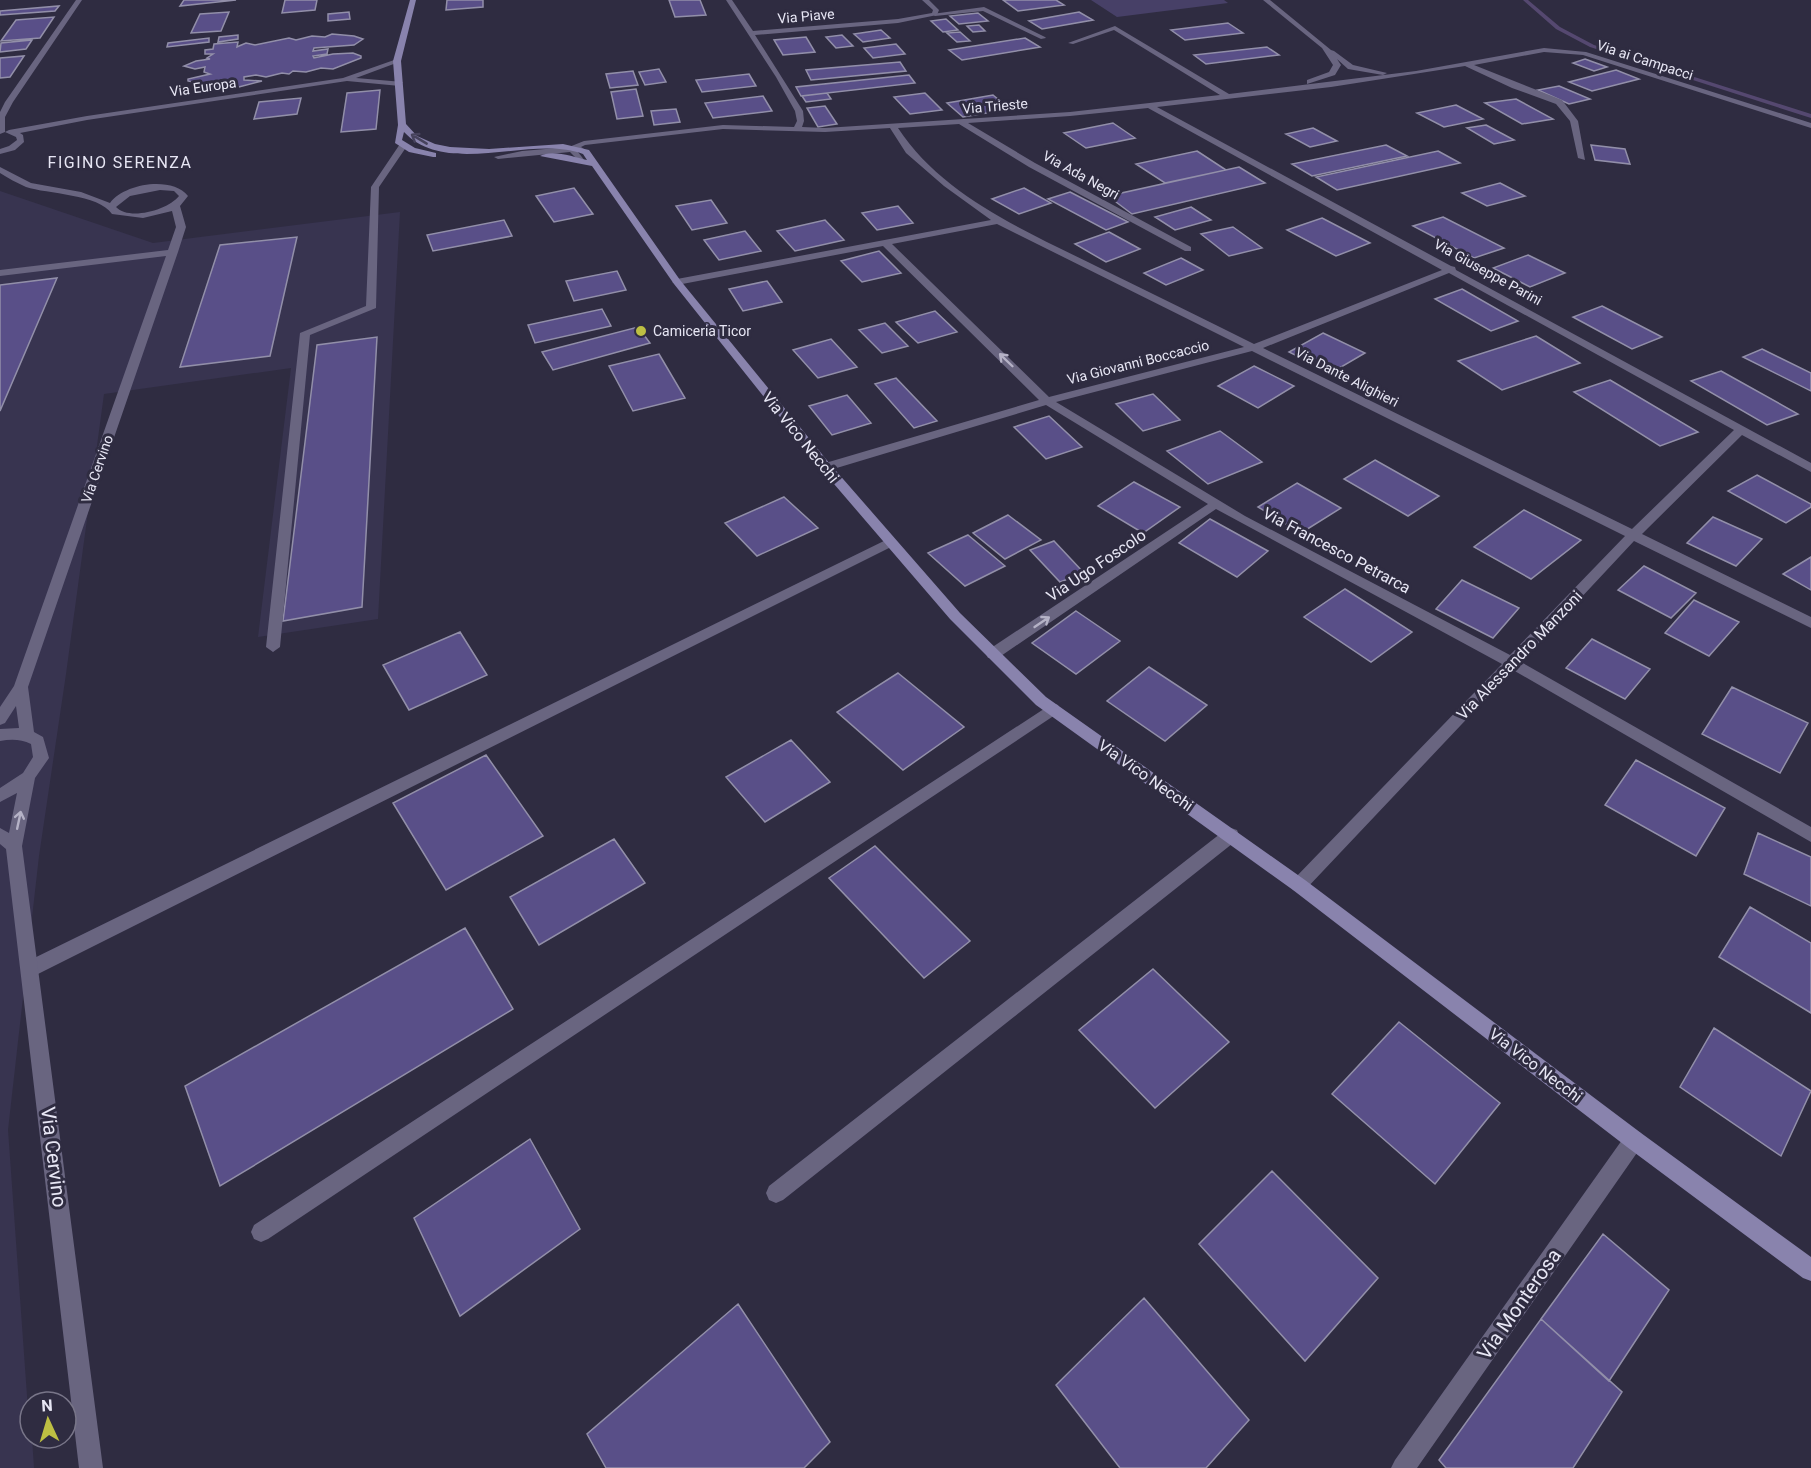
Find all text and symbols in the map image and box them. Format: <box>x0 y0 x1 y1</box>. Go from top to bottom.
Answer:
street label: Via Piave <box>777 6 835 26</box>
street label: Via ai Campacci <box>1595 37 1695 83</box>
street label: Via Europa <box>169 74 237 100</box>
street label: Via Trieste <box>962 95 1028 117</box>
one-way arrow <box>411 133 428 146</box>
street label: Via Ada Negri <box>1040 147 1122 203</box>
district label: FIGINO SERENZA <box>48 153 192 172</box>
street label: Via Giuseppe Parini <box>1431 236 1545 308</box>
place label: Camiceria Ticor <box>653 323 751 339</box>
marker: Camiceria Ticor <box>634 324 648 338</box>
street label: Via Giovanni Boccaccio <box>1065 337 1211 387</box>
street label: Via Dante Alighieri <box>1293 344 1401 410</box>
one-way arrow <box>998 353 1013 367</box>
street label: Via Vico Necchi <box>758 388 843 487</box>
street label: Via Cervino <box>78 433 116 505</box>
street label: Via Francesco Petrarca <box>1260 503 1414 597</box>
street label: Via Ugo Foscolo <box>1043 525 1150 606</box>
street label: Via Alessandro Manzoni <box>1453 587 1586 724</box>
one-way arrow <box>1033 615 1050 627</box>
street label: Via Vico Necchi <box>1095 736 1197 815</box>
one-way arrow <box>14 811 25 831</box>
street label: Via Vico Necchi <box>1485 1024 1586 1107</box>
street label: Via Cervino <box>36 1105 72 1209</box>
street label: Via Monterosa <box>1472 1244 1566 1364</box>
north arrow <box>18 1390 78 1450</box>
text: N <box>41 1396 53 1415</box>

